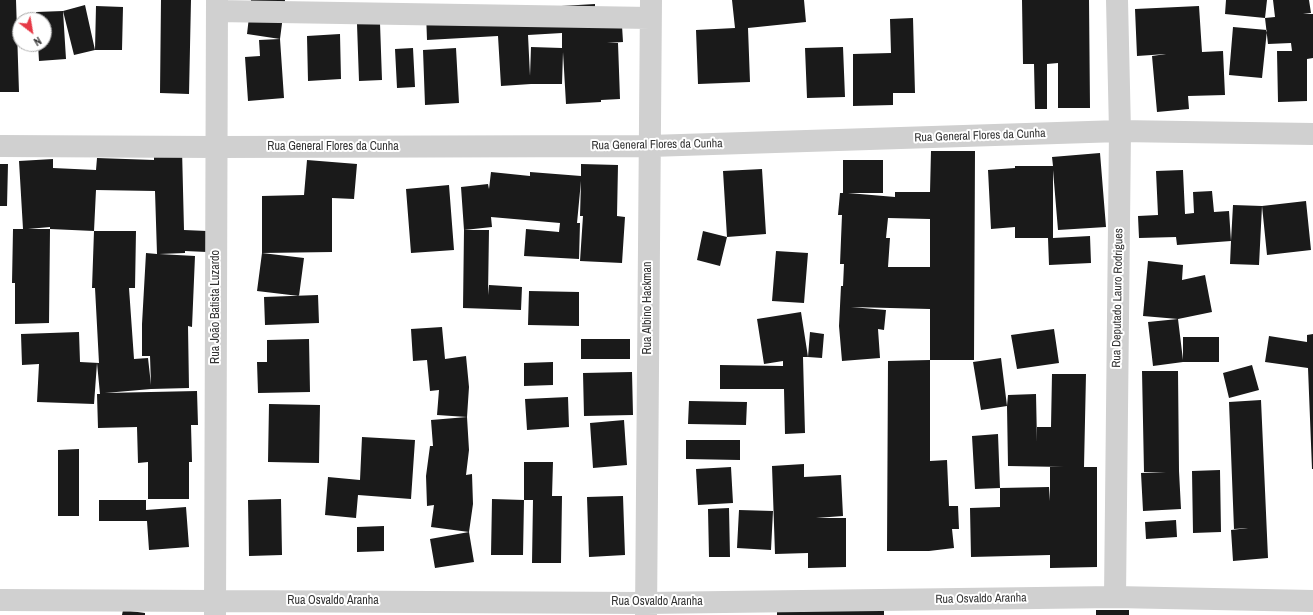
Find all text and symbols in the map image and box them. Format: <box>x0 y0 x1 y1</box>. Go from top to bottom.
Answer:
north arrow <box>12 12 52 52</box>
text: N <box>31 34 44 49</box>
street label: Rua General Flores da Cunha <box>914 127 1046 145</box>
street label: Rua General Flores da Cunha <box>591 137 723 153</box>
street label: Rua General Flores da Cunha <box>267 140 399 154</box>
street label: Rua Deputado Lauro Rodrigues <box>1110 228 1126 368</box>
street label: Rua João Batista Luzardo <box>209 250 223 364</box>
street label: Rua Albino Hackman <box>641 262 655 354</box>
street label: Rua Osvaldo Aranha <box>935 591 1027 607</box>
street label: Rua Osvaldo Aranha <box>287 594 379 608</box>
street label: Rua Osvaldo Aranha <box>611 595 703 609</box>

